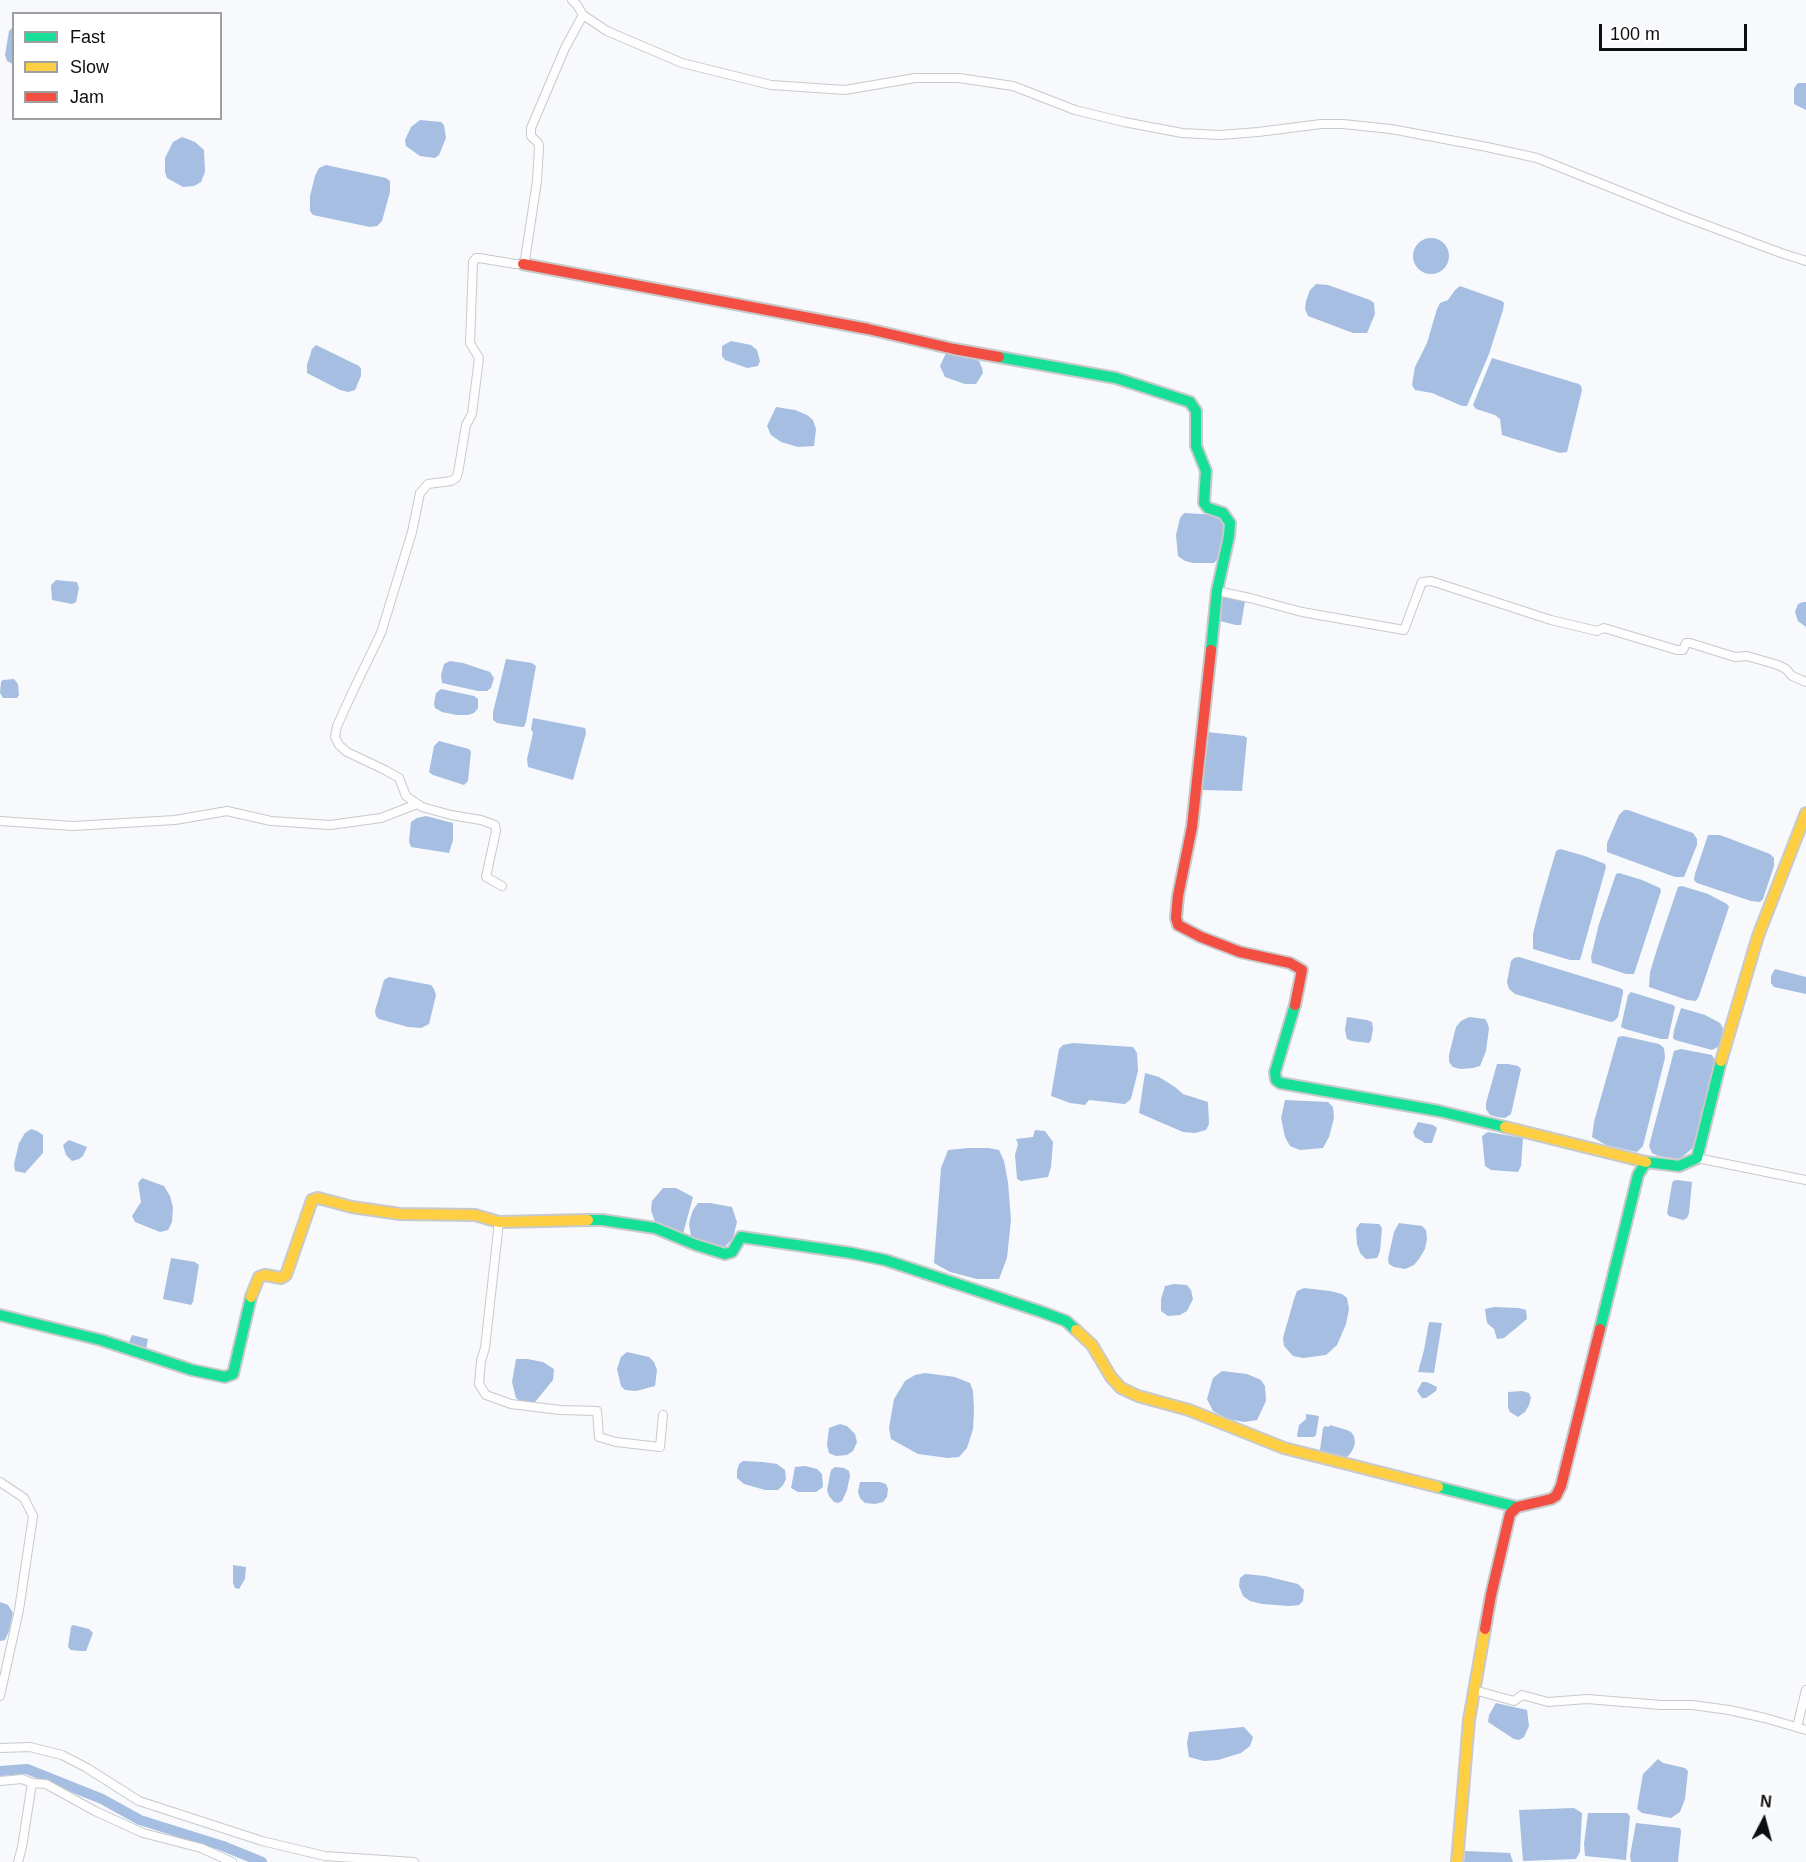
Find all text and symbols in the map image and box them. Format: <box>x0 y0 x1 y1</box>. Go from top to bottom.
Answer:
legend <box>12 12 222 120</box>
scale bar <box>1602 12 1750 50</box>
text: 100 m <box>1610 24 1660 44</box>
text: Fast <box>70 27 105 47</box>
text: Slow <box>70 57 109 77</box>
text: Jam <box>70 87 104 107</box>
north arrow <box>1734 1790 1794 1850</box>
text: N <box>1759 1793 1773 1811</box>

